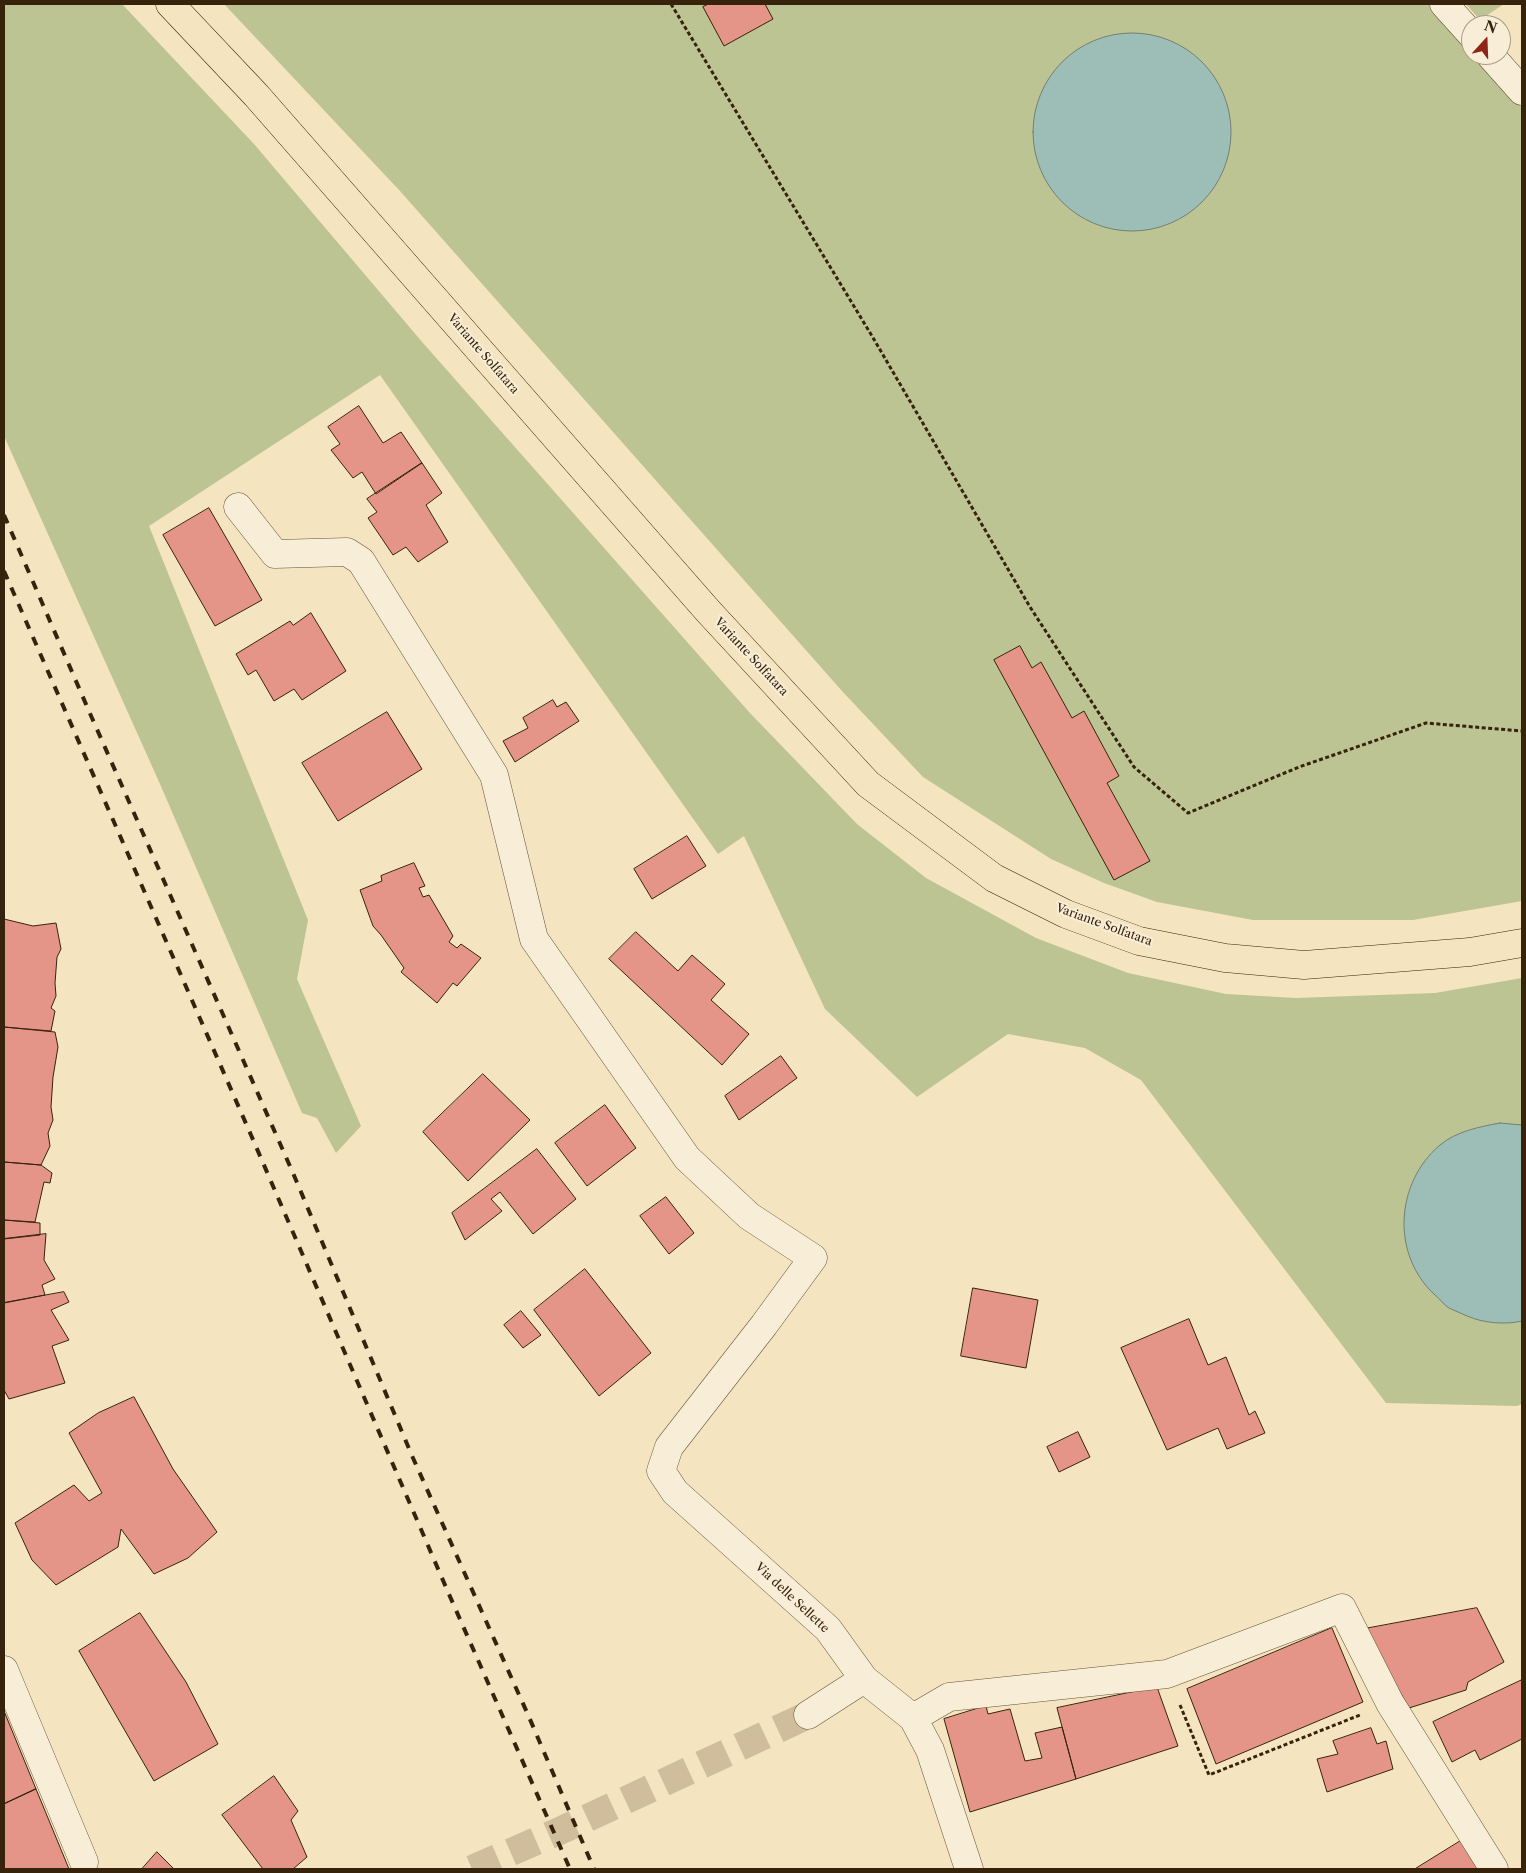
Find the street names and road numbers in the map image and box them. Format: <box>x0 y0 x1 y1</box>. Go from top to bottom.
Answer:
street label: Variante Solfatara <box>444 311 522 397</box>
street label: Variante Solfatara <box>711 615 791 699</box>
street label: Variante Solfatara <box>1054 901 1154 949</box>
street label: Via delle Sellette <box>752 1560 832 1636</box>

